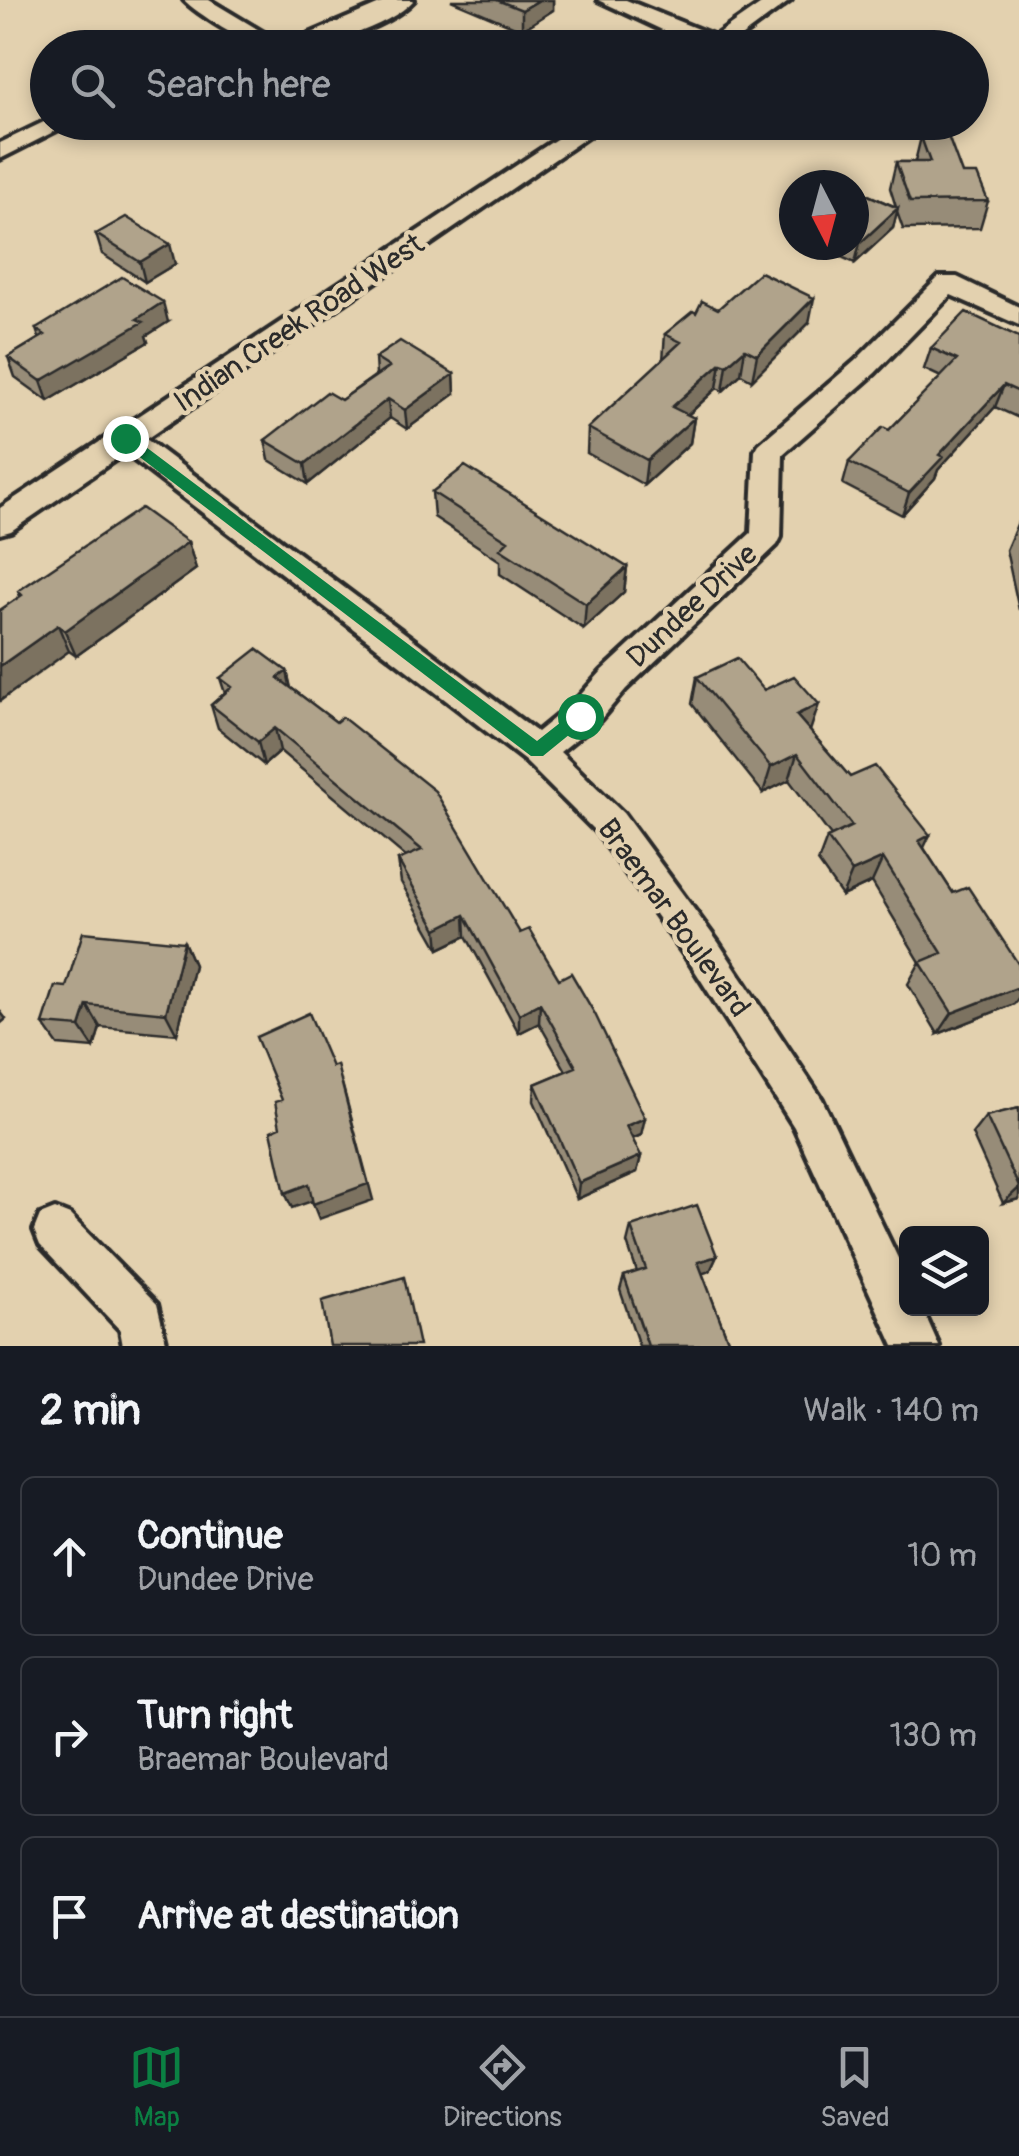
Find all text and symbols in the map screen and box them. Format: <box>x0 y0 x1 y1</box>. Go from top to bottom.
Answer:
search box <box>30 30 989 140</box>
icon: search <box>65 58 120 113</box>
text: Search here <box>145 61 331 109</box>
north arrow <box>779 170 869 260</box>
street label: Indian Creek Road West <box>167 225 432 420</box>
route end <box>103 416 149 462</box>
street label: Dundee Drive <box>619 536 765 676</box>
route start <box>558 694 604 740</box>
street label: Braemar Boulevard <box>590 812 758 1024</box>
map controls <box>899 1226 989 1316</box>
button: layers <box>899 1226 989 1316</box>
text: 2 min <box>40 1385 141 1437</box>
text: Walk · 140 m <box>803 1391 979 1431</box>
text: Continue <box>137 1512 283 1560</box>
icon: ahead <box>42 1529 97 1584</box>
text: 10 m <box>907 1536 977 1576</box>
text: Dundee Drive <box>137 1560 313 1600</box>
text: Turn right <box>137 1692 292 1740</box>
icon: right <box>42 1709 97 1764</box>
text: 130 m <box>889 1716 977 1756</box>
text: Braemar Boulevard <box>137 1740 389 1780</box>
icon: arrive <box>42 1889 97 1944</box>
text: Arrive at destination <box>137 1892 459 1940</box>
tab: Map <box>129 2040 184 2135</box>
tab: Directions <box>443 2040 562 2135</box>
tab: Saved <box>820 2040 890 2135</box>

